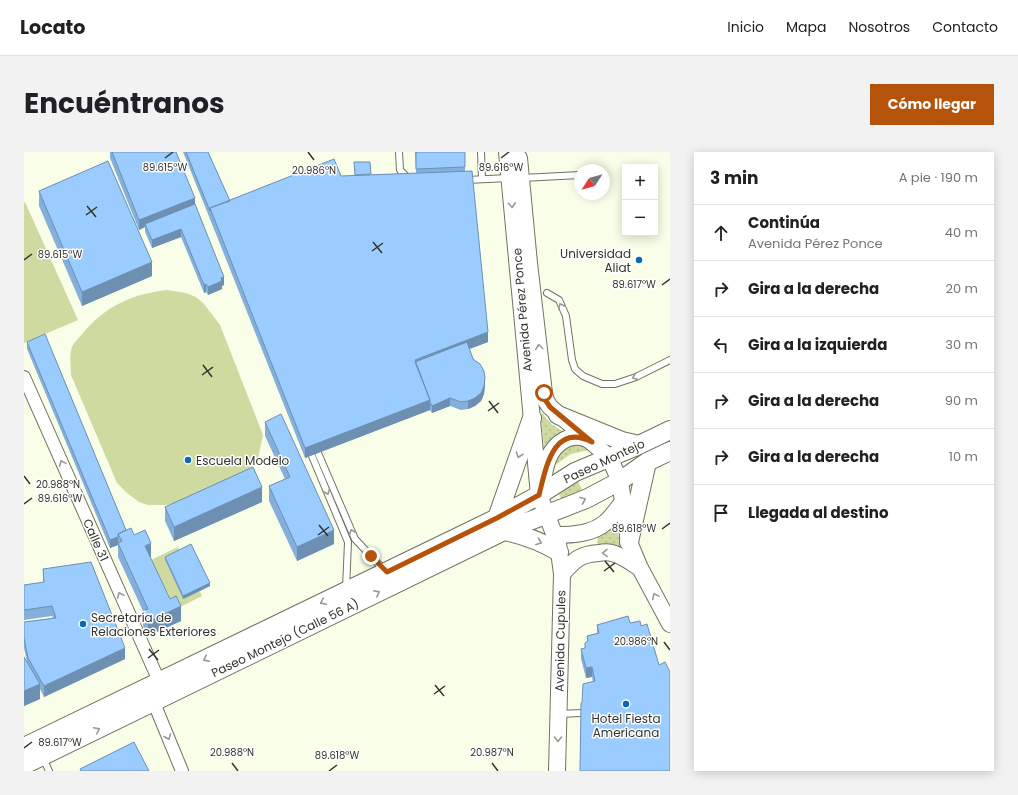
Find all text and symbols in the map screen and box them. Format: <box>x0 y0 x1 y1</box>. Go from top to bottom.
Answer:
text: Locato <box>20 14 85 41</box>
text: Inicio <box>727 17 764 37</box>
text: Mapa <box>786 17 827 37</box>
text: Nosotros <box>849 17 910 37</box>
text: Contacto <box>932 17 998 37</box>
text: Encuéntranos <box>24 84 225 123</box>
button: Cómo llegar <box>870 84 994 125</box>
text: 89.615°W <box>143 160 187 175</box>
text: 89.616°W <box>479 160 523 175</box>
text: 20.986°N <box>292 163 336 178</box>
north arrow <box>574 164 610 200</box>
map controls <box>622 164 658 236</box>
button: + <box>622 164 658 200</box>
text: 3 min <box>710 166 758 190</box>
text: A pie · 190 m <box>899 168 978 187</box>
button: − <box>622 200 658 236</box>
one-way arrow <box>507 202 516 208</box>
text: Continúa <box>748 212 820 233</box>
icon: ahead <box>710 222 732 244</box>
text: 40 m <box>945 223 978 242</box>
text: Avenida Pérez Ponce <box>748 234 883 253</box>
place label: Universidad Aliat <box>560 245 631 276</box>
text: 89.615°W <box>38 247 82 262</box>
street label: Avenida Pérez Ponce <box>508 247 536 373</box>
marker: Universidad Aliat <box>634 255 644 265</box>
text: 89.617°W <box>612 277 656 292</box>
icon: right <box>710 278 732 300</box>
text: Gira a la derecha <box>748 278 879 299</box>
text: 20 m <box>945 279 978 298</box>
one-way arrow <box>558 303 566 310</box>
icon: left <box>710 334 732 356</box>
text: Gira a la izquierda <box>748 334 887 355</box>
text: 30 m <box>945 335 978 354</box>
one-way arrow <box>534 344 543 350</box>
one-way arrow <box>631 372 639 380</box>
route start <box>535 384 553 402</box>
icon: right <box>710 390 732 412</box>
text: Gira a la derecha <box>748 390 879 411</box>
text: 90 m <box>945 391 978 410</box>
street label: Paseo Montejo <box>561 435 648 487</box>
icon: right <box>710 446 732 468</box>
text: Gira a la derecha <box>748 446 879 467</box>
text: 10 m <box>949 447 978 466</box>
place label: Escuela Modelo <box>196 452 290 469</box>
one-way arrow <box>515 452 524 459</box>
marker: Escuela Modelo <box>183 455 193 465</box>
one-way arrow <box>59 460 67 468</box>
text: 20.988°N <box>36 477 80 492</box>
one-way arrow <box>322 487 330 495</box>
text: 89.616°W <box>38 491 82 506</box>
one-way arrow <box>579 496 586 504</box>
icon: arrive <box>710 502 732 524</box>
text: Llegada al destino <box>748 502 889 523</box>
street label: Calle 31 <box>79 516 113 564</box>
text: 89.618°W <box>612 521 656 536</box>
one-way arrow <box>349 529 357 536</box>
one-way arrow <box>535 537 542 545</box>
route end <box>362 547 380 565</box>
one-way arrow <box>602 549 608 557</box>
one-way arrow <box>373 590 381 598</box>
street label: Avenida Cupules <box>551 590 569 692</box>
one-way arrow <box>117 591 125 598</box>
one-way arrow <box>652 593 660 600</box>
street label: Paseo Montejo (Calle 56 A) <box>208 595 362 681</box>
one-way arrow <box>320 597 328 605</box>
place label: Secretaría de Relaciones Exteriores <box>91 609 216 640</box>
marker: Secretaría de Relaciones Exteriores <box>78 619 88 629</box>
text: 20.986°N <box>614 634 658 649</box>
one-way arrow <box>203 654 211 662</box>
marker: Hotel Fiesta Americana <box>621 699 631 709</box>
place label: Hotel Fiesta Americana <box>591 710 661 741</box>
one-way arrow <box>93 727 100 735</box>
one-way arrow <box>163 732 171 740</box>
text: 89.617°W <box>38 735 82 750</box>
one-way arrow <box>554 736 562 742</box>
text: 20.988°N <box>210 745 254 760</box>
text: 20.987°N <box>470 745 514 760</box>
text: 89.618°W <box>315 748 359 763</box>

